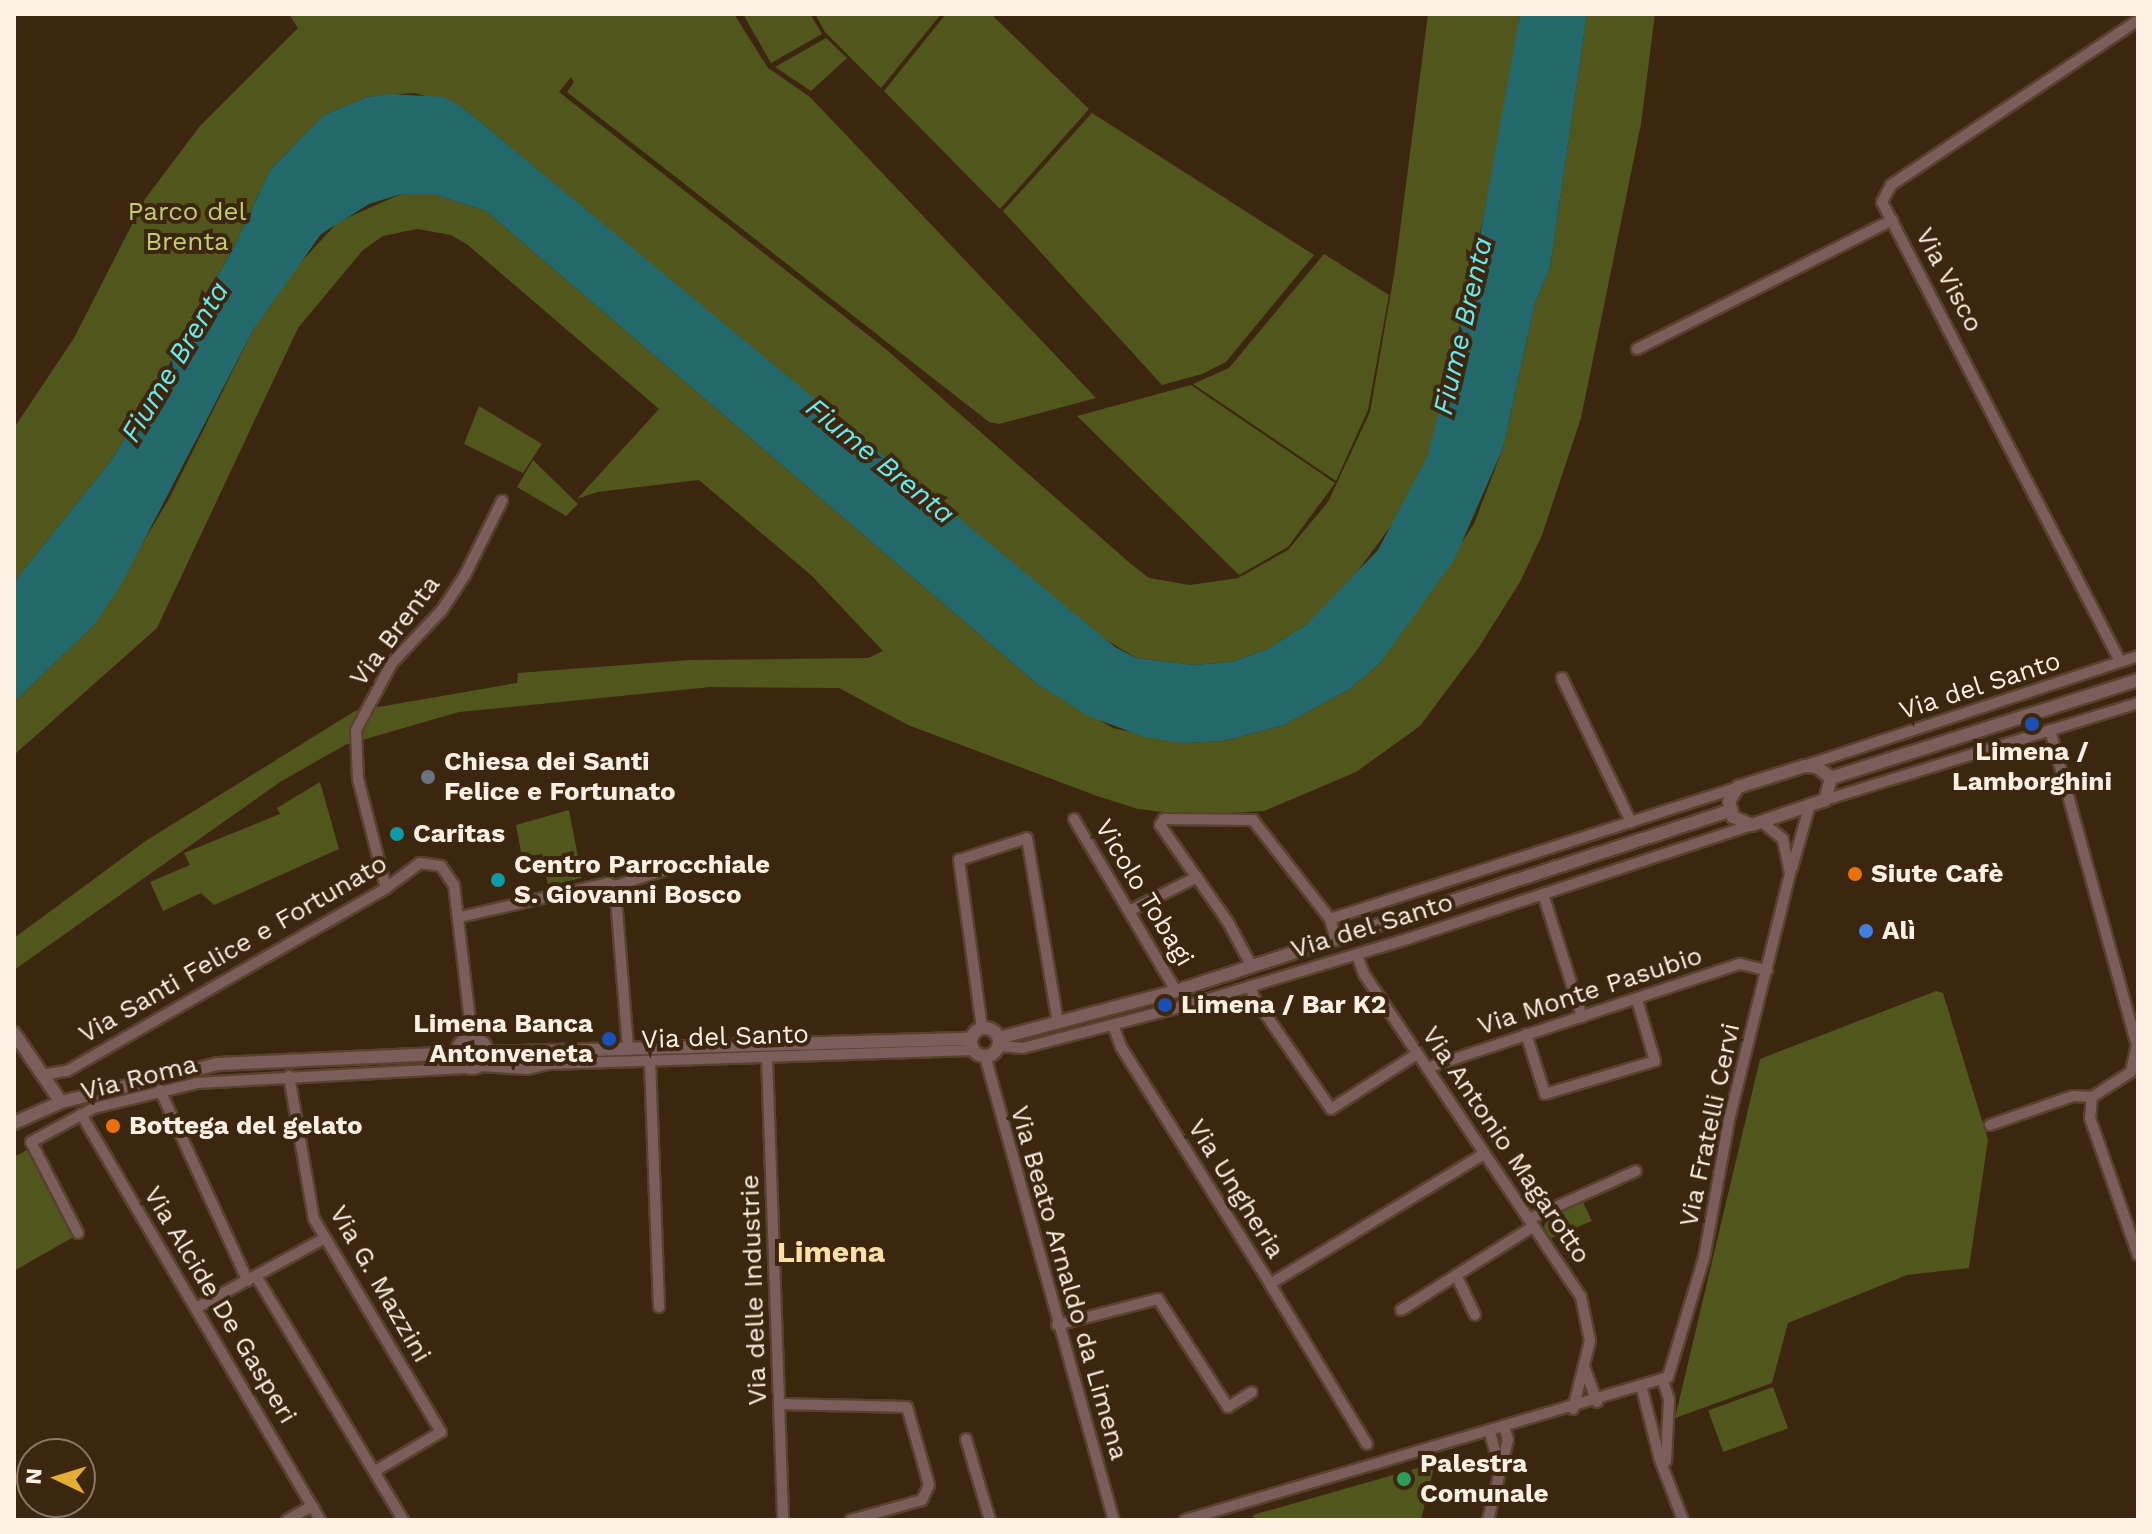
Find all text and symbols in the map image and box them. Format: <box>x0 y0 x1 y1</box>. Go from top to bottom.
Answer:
park label: Parco del Brenta <box>127 196 247 258</box>
street label: Via Visco <box>1908 222 1990 338</box>
water label: Fiume Brenta <box>1426 234 1500 418</box>
water label: Fiume Brenta <box>114 276 236 448</box>
water label: Fiume Brenta <box>799 391 961 531</box>
street label: Via Brenta <box>343 569 447 693</box>
street label: Via del Santo <box>1895 645 2065 727</box>
marker: Limena / Lamborghini <box>2023 715 2041 733</box>
place label: Limena / Lamborghini <box>1952 736 2112 798</box>
place label: Chiesa dei Santi Felice e Fortunato <box>444 746 676 808</box>
marker: Chiesa dei Santi Felice e Fortunato <box>419 768 437 786</box>
street label: Vicolo Tobagi <box>1088 814 1200 972</box>
place label: Caritas <box>413 818 505 850</box>
marker: Caritas <box>388 825 406 843</box>
street label: Via Santi Felice e Fortunato <box>73 848 393 1050</box>
place label: Centro Parrocchiale S. Giovanni Bosco <box>514 849 770 910</box>
place label: Siute Cafè <box>1871 858 2004 890</box>
marker: Siute Cafè <box>1846 865 1864 883</box>
marker: Centro Parrocchiale S. Giovanni Bosco <box>489 871 507 889</box>
street label: Via del Santo <box>1287 886 1457 966</box>
place label: Alì <box>1882 915 1916 947</box>
marker: Alì <box>1857 922 1875 940</box>
street label: Via Monte Pasubio <box>1474 940 1706 1042</box>
place label: Limena / Bar K2 <box>1181 989 1387 1021</box>
marker: Limena / Bar K2 <box>1156 996 1174 1014</box>
place label: Limena Banca Antonveneta <box>413 1008 593 1070</box>
street label: Via del Santo <box>640 1018 810 1056</box>
street label: Via Antonio Magarotto <box>1415 1020 1597 1270</box>
street label: Via Fratelli Cervi <box>1673 1020 1747 1230</box>
marker: Limena Banca Antonveneta <box>600 1030 618 1048</box>
street label: Via Roma <box>77 1048 201 1108</box>
street label: Via Beato Arnaldo da Limena <box>1003 1101 1135 1465</box>
place label: Bottega del gelato <box>129 1110 363 1142</box>
street label: Via Ungheria <box>1181 1113 1291 1265</box>
marker: Bottega del gelato <box>104 1117 122 1135</box>
street label: Via delle Industrie <box>734 1174 774 1406</box>
street label: Via Alcide De Gasperi <box>136 1180 304 1430</box>
street label: Via G. Mazzini <box>322 1200 438 1368</box>
district label: Limena <box>777 1234 885 1270</box>
north arrow <box>16 1438 96 1518</box>
place label: Palestra Comunale <box>1420 1448 1549 1510</box>
text: N <box>21 1467 47 1485</box>
marker: Palestra Comunale <box>1395 1470 1413 1488</box>

